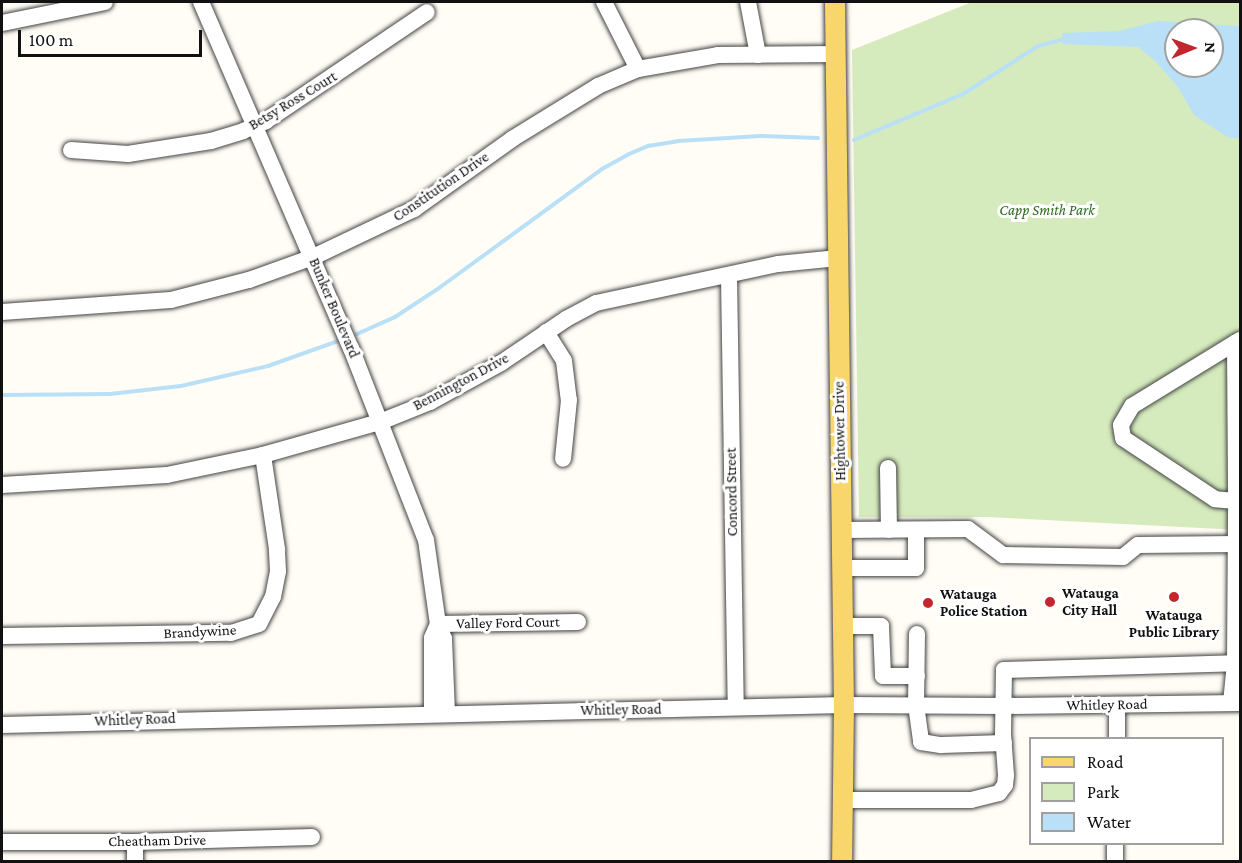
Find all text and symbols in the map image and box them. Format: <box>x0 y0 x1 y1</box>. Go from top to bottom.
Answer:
scale bar <box>21 18 206 56</box>
north arrow <box>1164 18 1224 78</box>
text: 100 m <box>29 30 73 50</box>
text: N <box>1202 42 1219 53</box>
street label: Betsy Ross Court <box>246 68 340 134</box>
street label: Constitution Drive <box>390 148 492 226</box>
park label: Capp Smith Park <box>999 202 1095 220</box>
street label: Bunker Boulevard <box>305 255 363 361</box>
street label: Bennington Drive <box>410 349 512 415</box>
street label: Hightower Drive <box>830 381 850 481</box>
street label: Concord Street <box>722 447 742 537</box>
place label: Watauga City Hall <box>1062 584 1119 619</box>
place label: Watauga Police Station <box>940 585 1027 620</box>
marker: Watauga Public Library <box>1167 590 1181 604</box>
marker: Watauga City Hall <box>1043 595 1057 609</box>
marker: Watauga Police Station <box>921 596 935 610</box>
place label: Watauga Public Library <box>1129 606 1219 641</box>
street label: Valley Ford Court <box>456 613 560 633</box>
street label: Brandywine <box>163 621 237 643</box>
street label: Whitley Road <box>1066 695 1148 715</box>
street label: Whitley Road <box>580 700 662 720</box>
street label: Whitley Road <box>94 710 176 730</box>
legend <box>1029 737 1224 845</box>
text: Road <box>1087 752 1124 772</box>
text: Park <box>1087 782 1119 802</box>
text: Water <box>1087 812 1131 832</box>
street label: Cheatham Drive <box>108 831 206 851</box>

